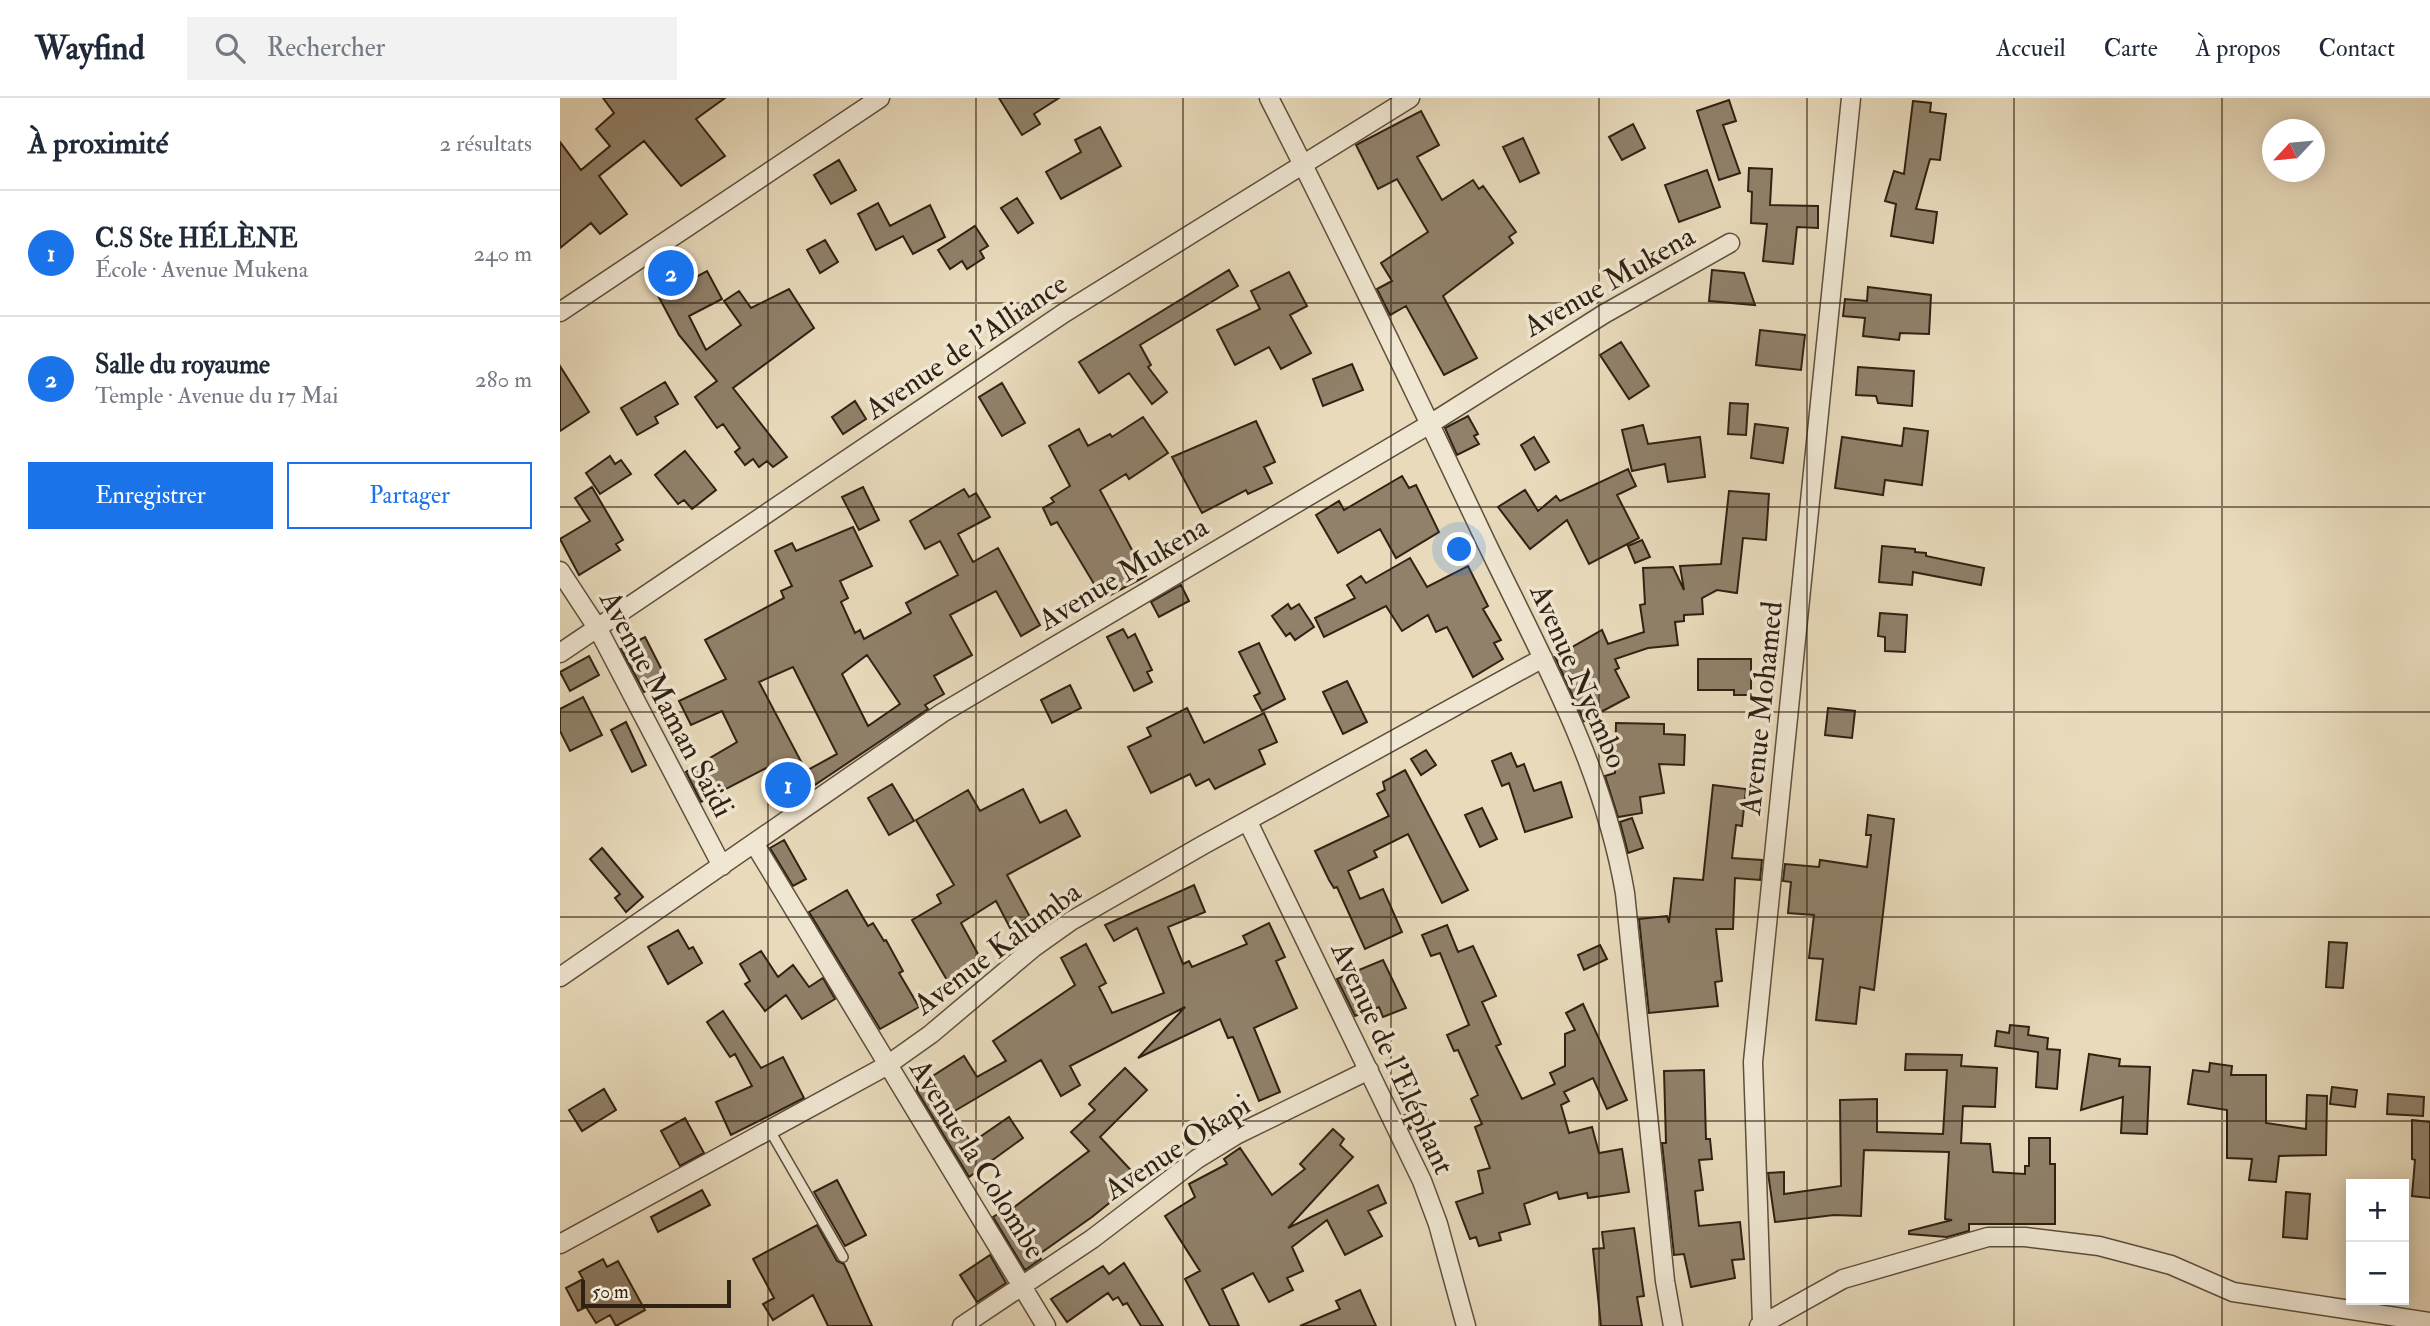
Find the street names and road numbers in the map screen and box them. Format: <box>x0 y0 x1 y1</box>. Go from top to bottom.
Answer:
street label: Avenue Mukena <box>1516 217 1702 346</box>
street label: Avenue de l'Alliance <box>857 265 1074 428</box>
street label: Avenue Mukena <box>1031 508 1215 639</box>
street label: Avenue Nyembo <box>1521 578 1636 774</box>
street label: Avenue Maman Saïdi <box>591 584 742 824</box>
street label: Avenue Mohamed <box>1732 599 1791 818</box>
street label: Avenue Kalumba <box>906 873 1089 1024</box>
street label: Avenue de l'Eléphant <box>1322 935 1463 1180</box>
street label: Avenue la Colombe <box>901 1052 1054 1266</box>
street label: Avenue Okapi <box>1096 1086 1257 1209</box>

